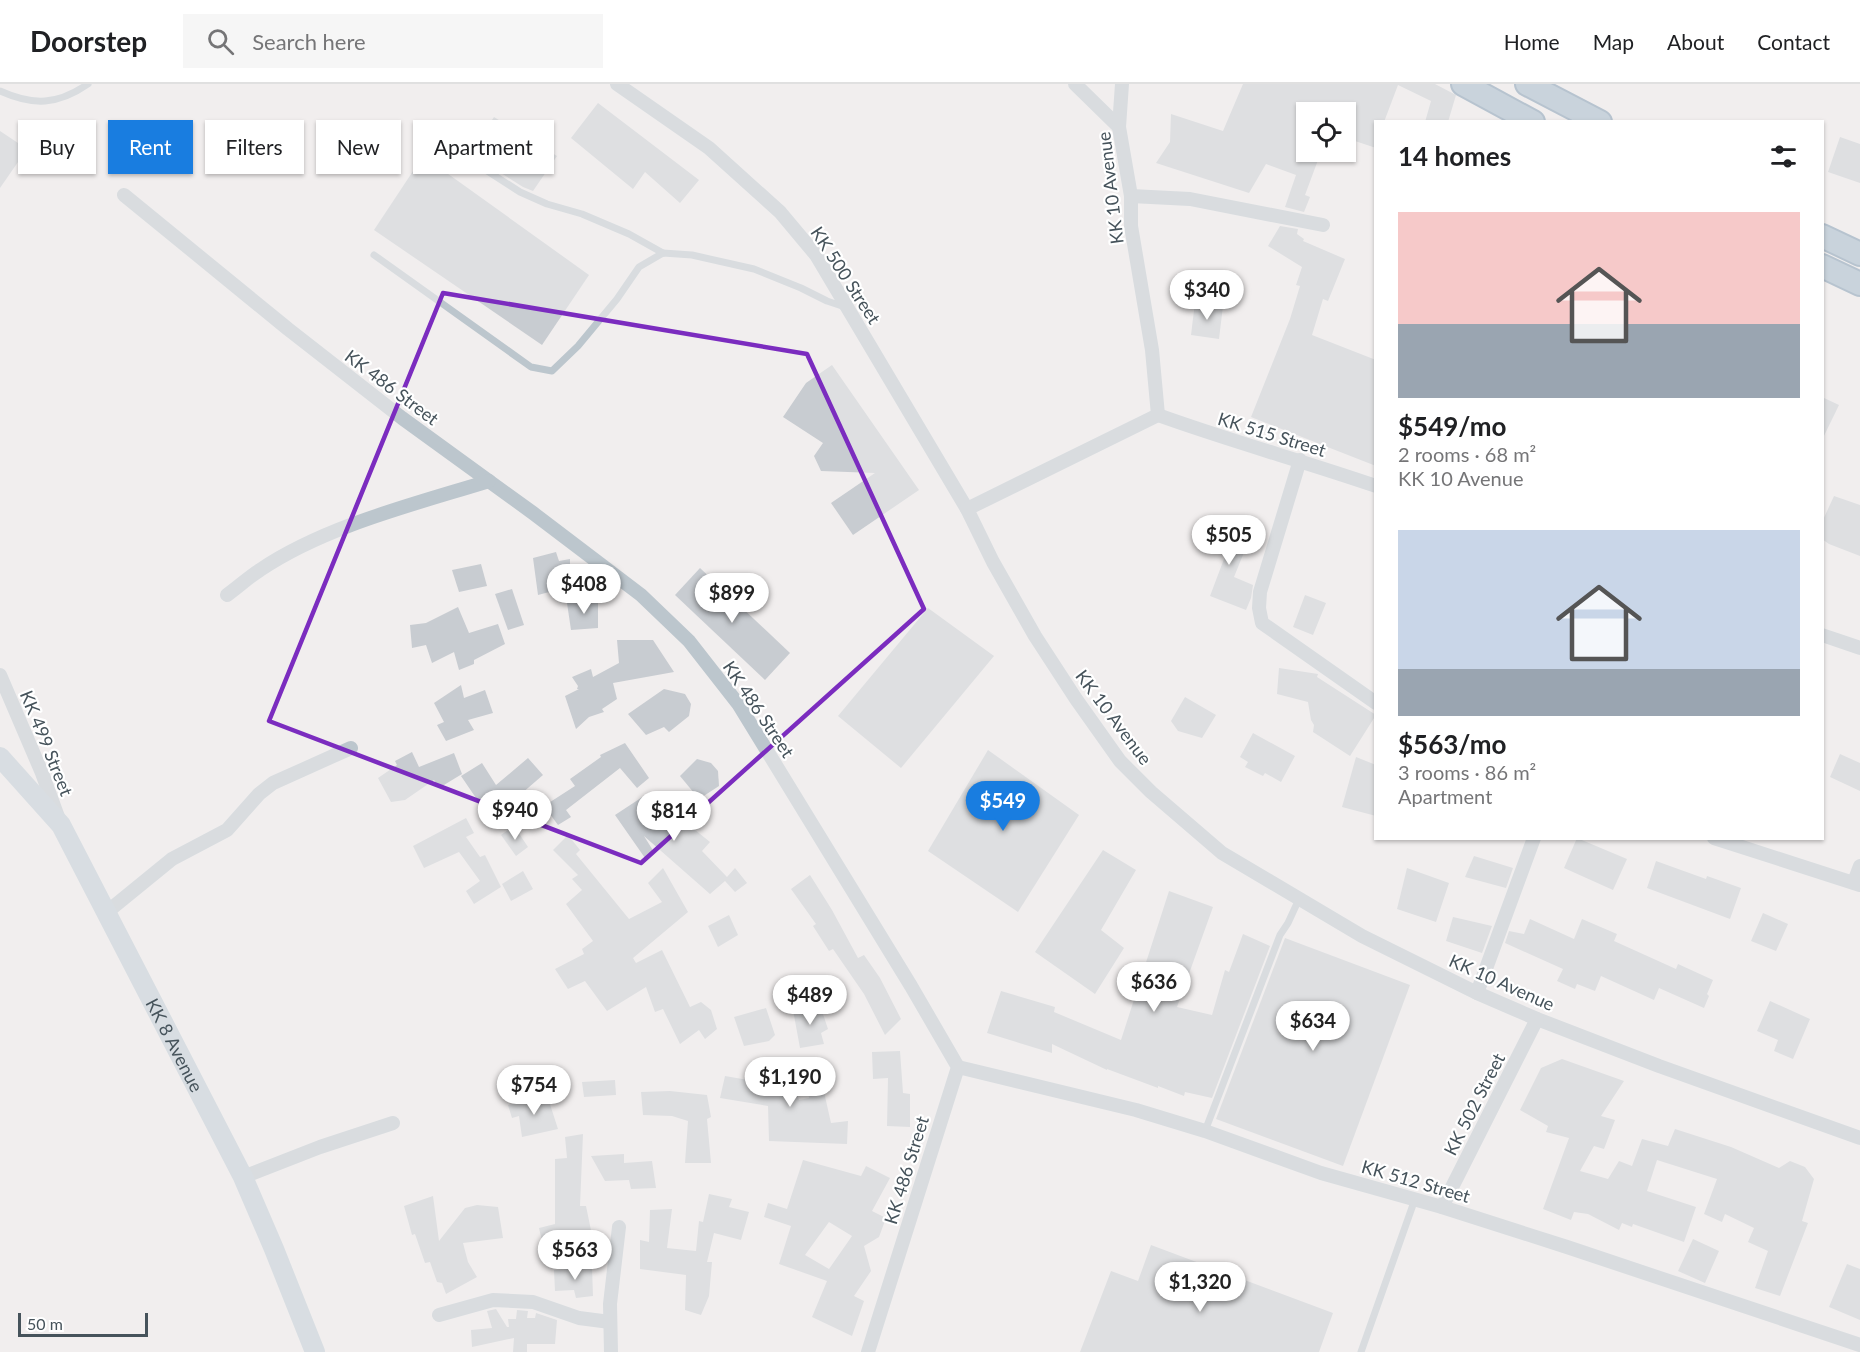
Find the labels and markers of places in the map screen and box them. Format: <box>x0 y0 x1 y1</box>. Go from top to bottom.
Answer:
pin: $340 <box>1171 270 1243 321</box>
pin: $505 <box>1193 515 1265 566</box>
pin: $408 <box>548 564 620 615</box>
pin: $899 <box>696 573 768 624</box>
pin: $549 <box>967 781 1039 832</box>
pin: $940 <box>479 790 551 841</box>
pin: $814 <box>638 791 710 842</box>
pin: $636 <box>1118 962 1190 1013</box>
pin: $489 <box>774 975 846 1026</box>
pin: $634 <box>1277 1001 1349 1052</box>
pin: $1,190 <box>741 1057 839 1108</box>
pin: $754 <box>498 1065 570 1116</box>
pin: $563 <box>539 1230 611 1281</box>
pin: $1,320 <box>1151 1262 1249 1313</box>

